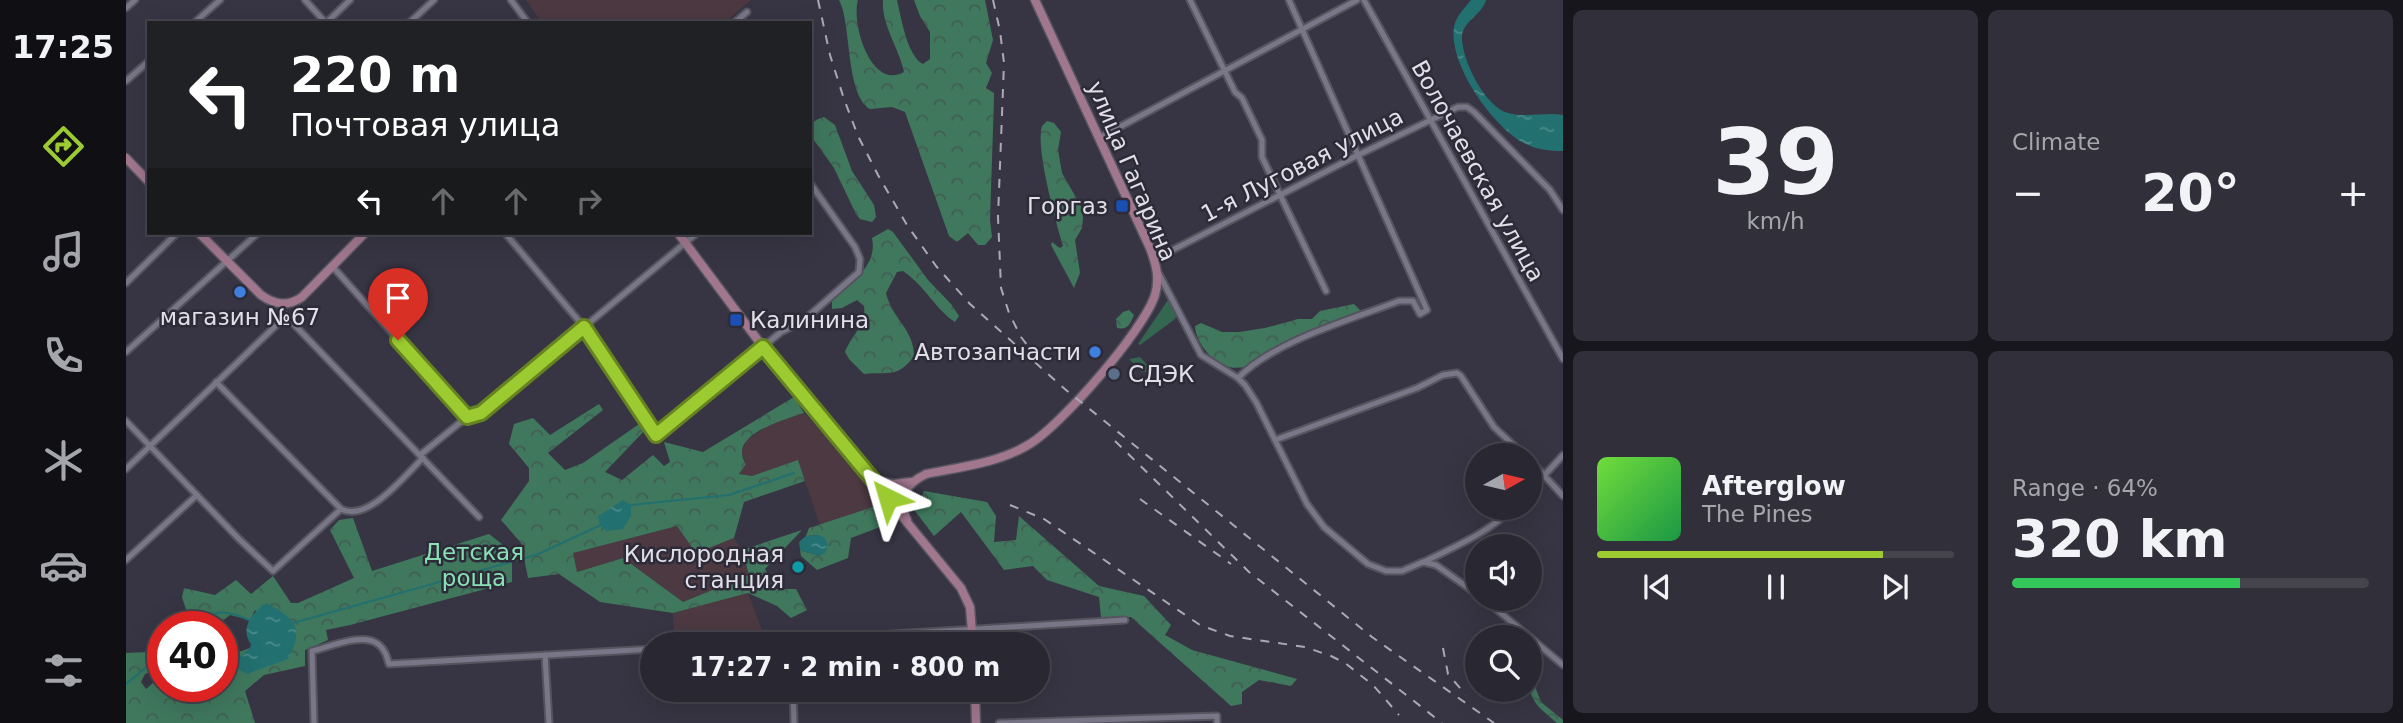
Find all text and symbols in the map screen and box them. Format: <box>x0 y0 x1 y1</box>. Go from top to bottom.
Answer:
text: 17:25 <box>12 28 114 66</box>
text: 220 m <box>290 47 460 104</box>
icon: left <box>175 49 266 140</box>
street label: Волочаевская улица <box>1406 56 1550 286</box>
street label: улица Гагарина <box>1082 77 1182 265</box>
street label: 1-я Луговая улица <box>1197 103 1407 227</box>
text: Почтовая улица <box>290 106 560 144</box>
text: 39 <box>1712 110 1839 215</box>
icon: directions <box>39 122 88 171</box>
text: Climate <box>2012 129 2101 155</box>
text: 20° <box>2141 163 2240 223</box>
text: − <box>2012 171 2044 215</box>
text: + <box>2337 171 2369 215</box>
icon: left <box>351 182 389 220</box>
icon: ahead <box>424 182 462 220</box>
icon: ahead <box>497 182 535 220</box>
icon: right <box>570 182 608 220</box>
place label: Горгаз <box>1027 193 1108 219</box>
marker: Горгаз <box>1114 198 1130 214</box>
text: km/h <box>1746 208 1805 234</box>
icon: music <box>39 227 88 276</box>
pin <box>368 268 428 340</box>
icon: arrive <box>379 279 417 317</box>
marker: магазин №67 <box>232 284 248 300</box>
place label: магазин №67 <box>160 304 320 330</box>
place label: Калинина <box>750 307 869 333</box>
marker: Калинина <box>728 312 744 328</box>
icon: phone <box>39 331 88 380</box>
place label: Автозапчасти <box>914 339 1081 365</box>
marker: Автозапчасти <box>1087 344 1103 360</box>
place label: СДЭК <box>1128 361 1194 387</box>
marker: СДЭК <box>1106 366 1122 382</box>
icon: climate <box>39 436 88 485</box>
north arrow <box>1465 443 1542 520</box>
map controls <box>1465 443 1542 702</box>
position arrow <box>851 461 925 535</box>
text: Afterglow <box>1702 471 1846 501</box>
text: Range · 64% <box>2012 475 2158 501</box>
text: The Pines <box>1702 501 1813 527</box>
text: 320 km <box>2012 509 2227 569</box>
button: sound <box>1465 534 1542 611</box>
park label: Детская роща <box>424 539 524 591</box>
icon: car <box>39 541 88 590</box>
place label: Кислородная станция <box>624 541 784 593</box>
marker: Кислородная станция <box>790 559 806 575</box>
icon: previous <box>1638 568 1676 606</box>
icon: pause <box>1757 568 1795 606</box>
icon: next <box>1876 568 1914 606</box>
speed limit sign: 40 <box>147 611 238 702</box>
button: search <box>1465 625 1542 702</box>
icon: filters <box>39 646 88 695</box>
text: 17:27 · 2 min · 800 m <box>690 652 1000 682</box>

